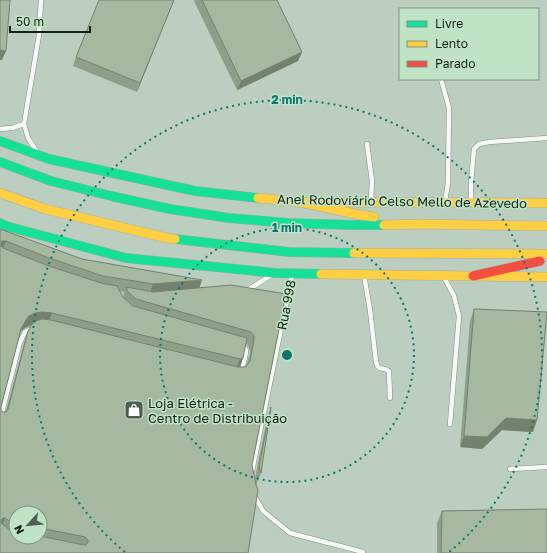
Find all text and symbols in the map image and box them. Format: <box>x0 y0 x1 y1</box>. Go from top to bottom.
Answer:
scale bar <box>10 8 90 34</box>
legend <box>399 8 539 80</box>
text: 50 m <box>16 14 44 29</box>
text: Livre <box>435 16 463 31</box>
text: Lento <box>435 36 468 51</box>
text: Parado <box>435 56 475 71</box>
text: 2 min <box>271 92 303 107</box>
street label: Anel Rodoviário Celso Mello de Azevedo <box>277 191 527 211</box>
text: 1 min <box>272 220 302 235</box>
street label: Rua 998 <box>273 279 299 331</box>
centre of rings <box>280 348 294 362</box>
place label: Loja Elétrica - Centro de Distribuição <box>148 395 287 426</box>
shop icon: Loja Elétrica - Centro de Distribuição <box>123 399 145 421</box>
north arrow <box>8 505 48 545</box>
text: N <box>11 523 26 536</box>

